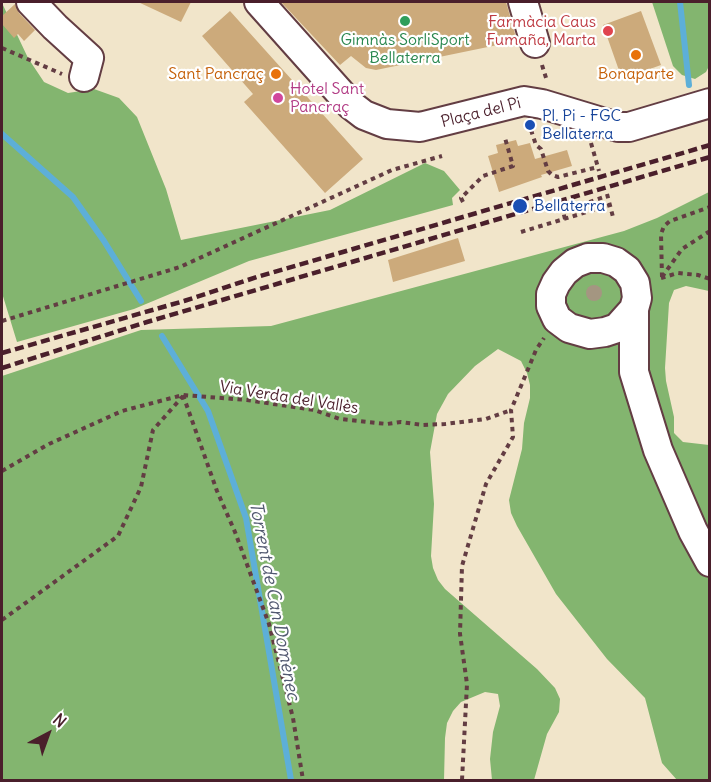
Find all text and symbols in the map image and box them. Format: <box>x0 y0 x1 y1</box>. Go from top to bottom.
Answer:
place label: Farmàcia Caus Fumaña, Marta <box>486 12 596 50</box>
marker: Gimnàs SorliSport Bellaterra <box>398 14 412 28</box>
marker: Farmàcia Caus Fumaña, Marta <box>601 24 615 38</box>
place label: Gimnàs SorliSport Bellaterra <box>340 30 470 68</box>
marker: Bonaparte <box>629 48 643 62</box>
place label: Sant Pancraç <box>168 64 264 84</box>
place label: Bonaparte <box>598 64 674 84</box>
marker: Sant Pancraç <box>269 67 283 81</box>
place label: Hotel Sant Pancraç <box>290 79 364 117</box>
marker: Hotel Sant Pancraç <box>271 91 285 105</box>
street label: Plaça del Pi <box>439 94 523 132</box>
place label: Pl. Pi - FGC Bellaterra <box>542 106 621 144</box>
marker: Pl. Pi - FGC Bellaterra <box>523 118 537 132</box>
place label: Bellaterra <box>534 196 605 216</box>
marker: Bellaterra <box>511 197 529 215</box>
street label: Via Verda del Vallès <box>218 378 360 418</box>
water label: Torrent de Can Domènec <box>244 500 304 702</box>
north arrow <box>18 704 78 764</box>
text: N <box>49 709 71 732</box>

